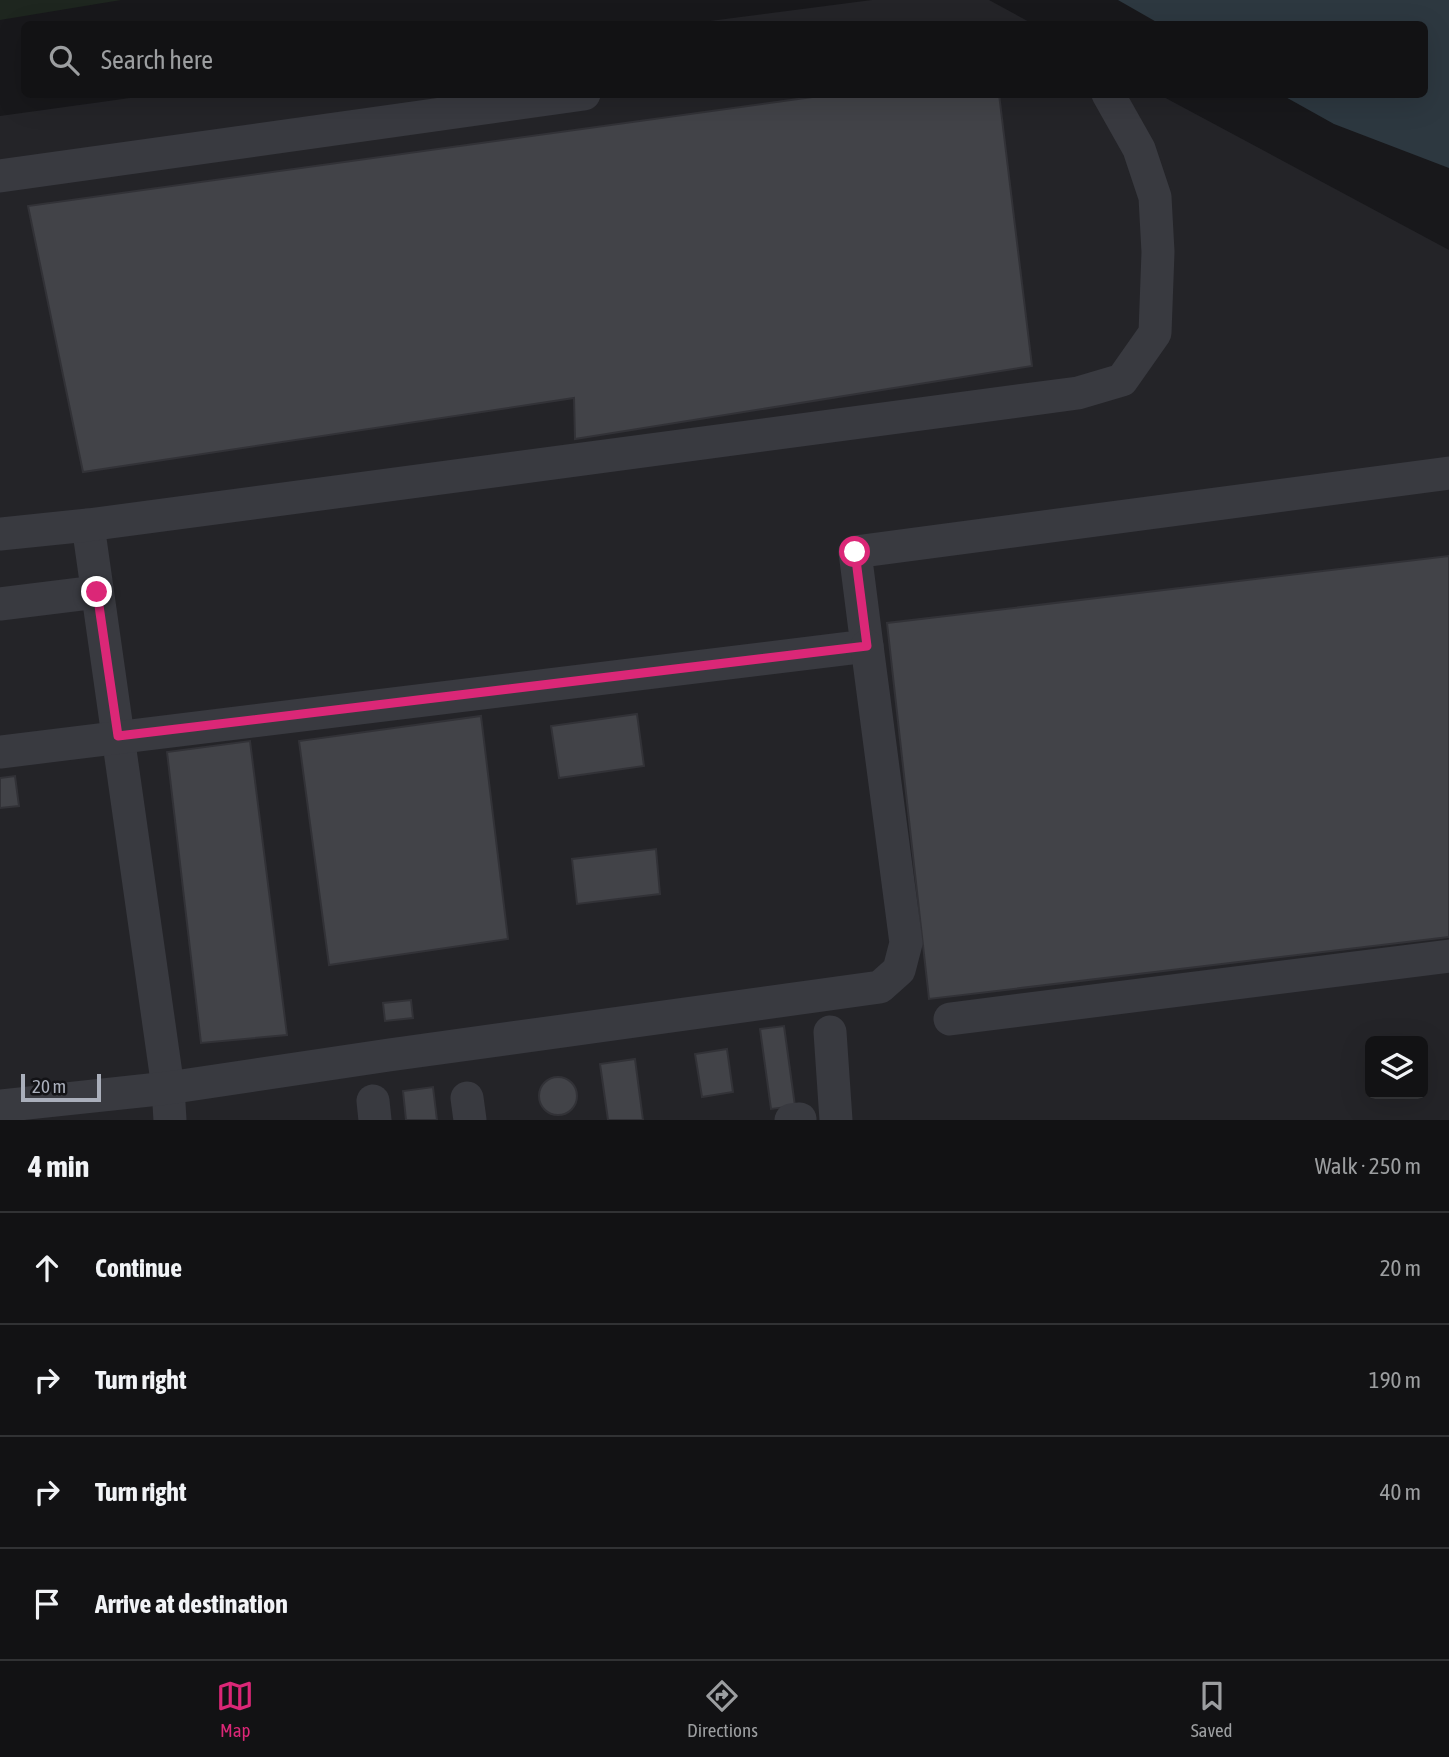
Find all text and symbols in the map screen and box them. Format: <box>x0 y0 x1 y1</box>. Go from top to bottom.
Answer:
search box <box>21 21 1428 98</box>
icon: search <box>45 41 83 79</box>
text: Search here <box>101 45 213 75</box>
route start <box>839 536 870 567</box>
route end <box>81 576 112 607</box>
map controls <box>1365 1036 1428 1099</box>
button: layers <box>1365 1036 1428 1099</box>
scale bar <box>21 1071 102 1103</box>
text: 20 m <box>32 1075 66 1097</box>
text: 4 min <box>28 1149 89 1183</box>
text: Walk · 250 m <box>1315 1153 1421 1179</box>
icon: ahead <box>28 1249 66 1287</box>
text: Continue <box>95 1253 182 1283</box>
text: 20 m <box>1380 1255 1421 1281</box>
icon: right <box>28 1361 66 1399</box>
text: Turn right <box>95 1365 186 1395</box>
text: 190 m <box>1369 1367 1421 1393</box>
icon: right <box>28 1473 66 1511</box>
text: Turn right <box>95 1477 186 1507</box>
text: 40 m <box>1380 1479 1421 1505</box>
icon: arrive <box>28 1585 66 1623</box>
text: Arrive at destination <box>95 1589 288 1619</box>
tab: Map <box>216 1677 254 1741</box>
tab: Directions <box>687 1677 758 1741</box>
tab: Saved <box>1191 1677 1233 1741</box>

